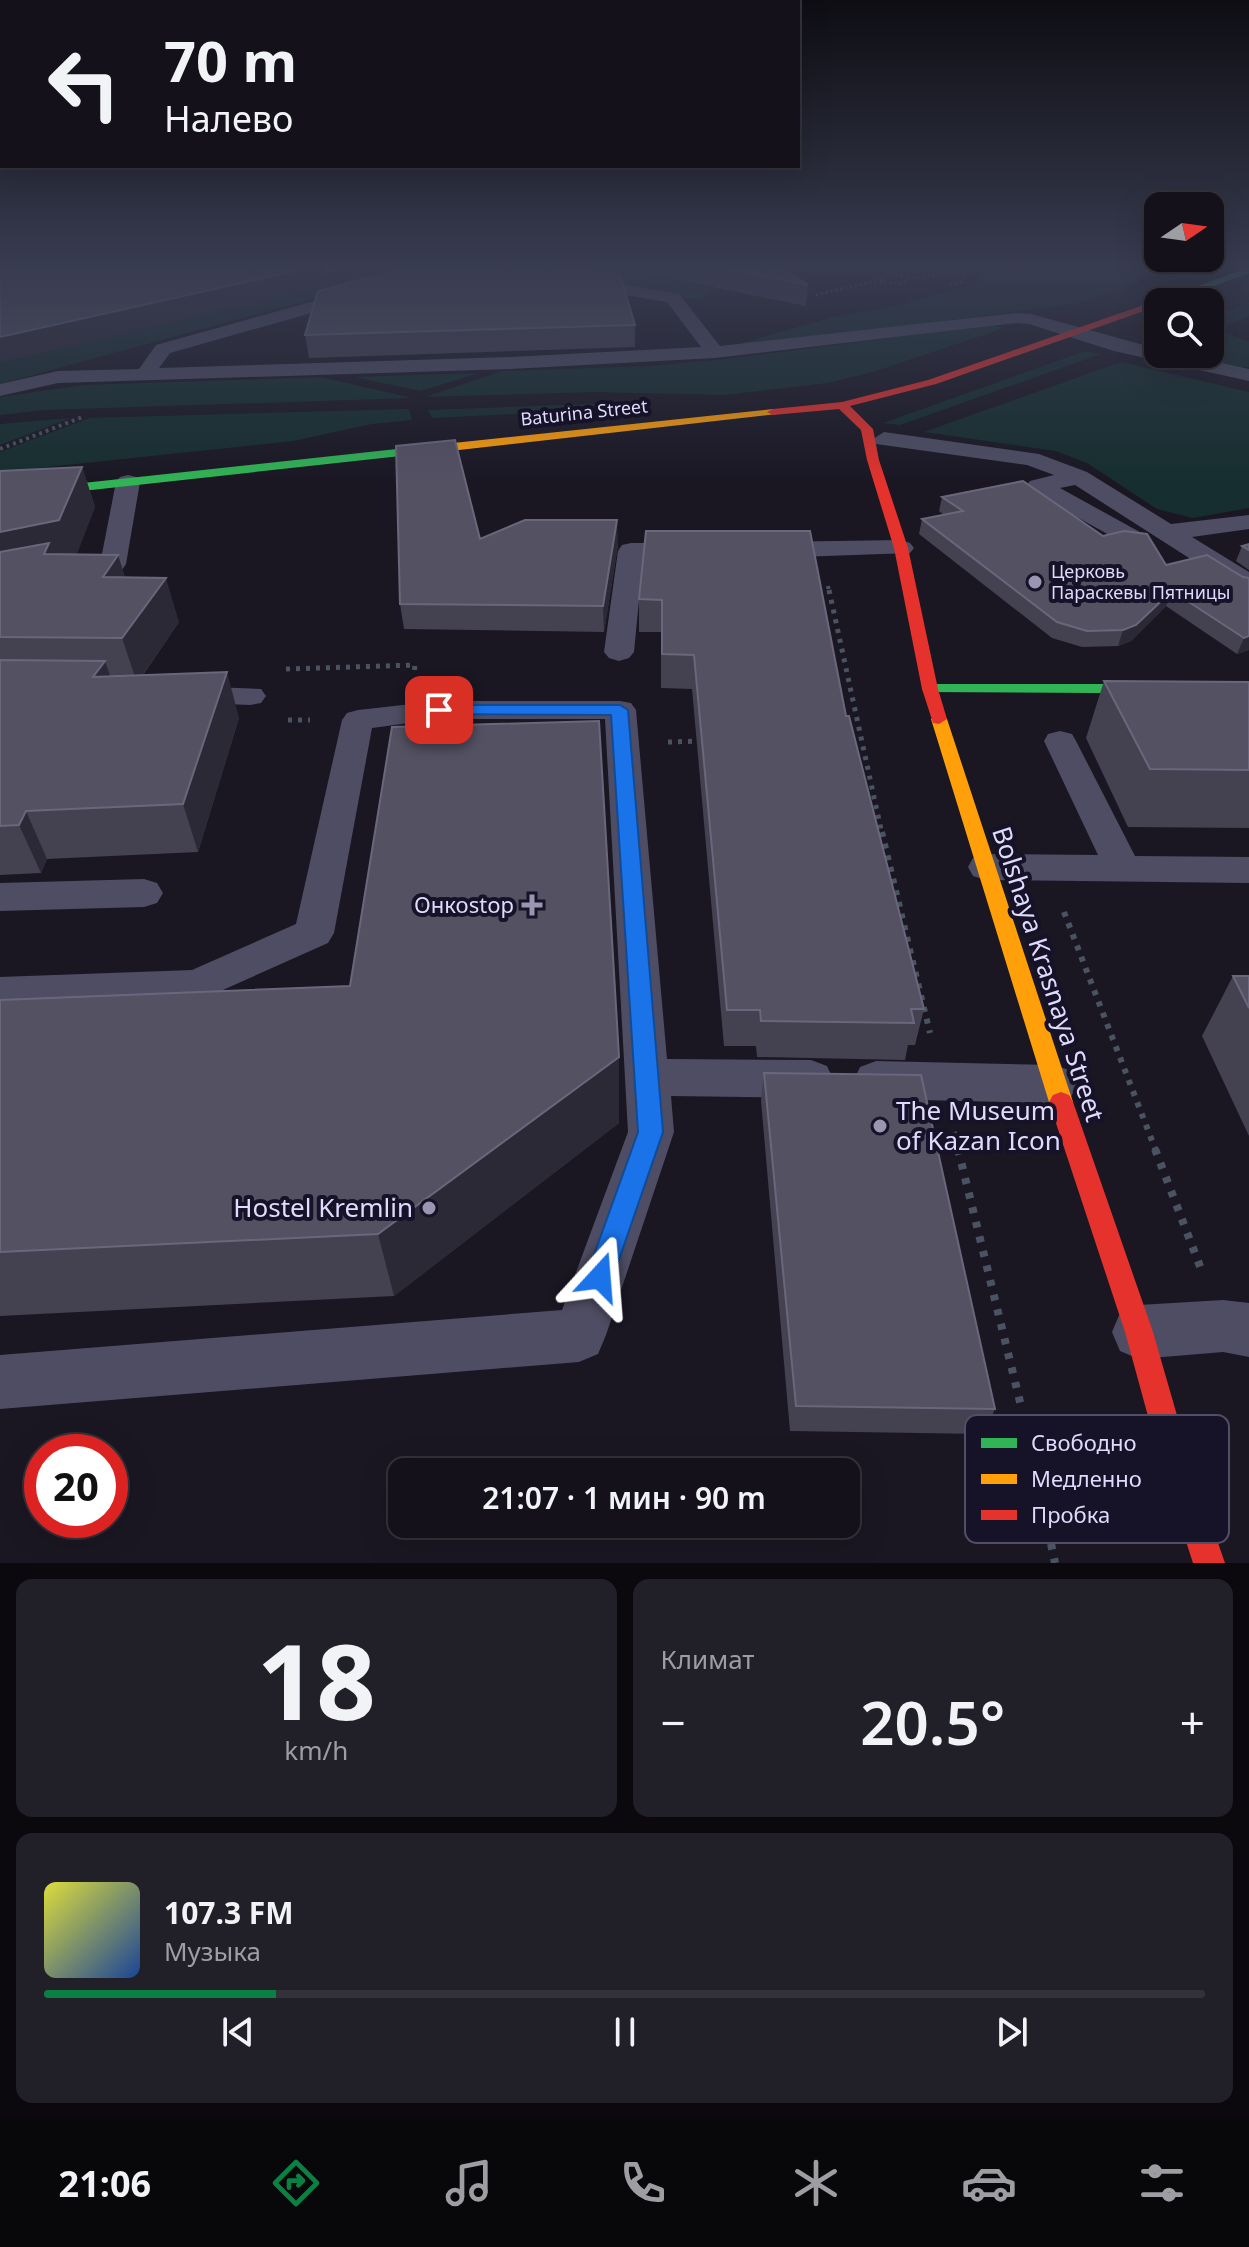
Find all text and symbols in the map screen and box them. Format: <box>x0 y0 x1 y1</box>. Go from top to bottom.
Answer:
text: 70 m <box>164 22 297 98</box>
icon: left <box>32 32 136 136</box>
text: Налево <box>164 94 293 143</box>
north arrow <box>1144 192 1224 272</box>
map controls <box>1144 192 1224 368</box>
button: search <box>1144 288 1224 368</box>
street label: Baturina Street <box>519 393 649 431</box>
place label: Церковь Параскевы Пятницы <box>1051 559 1231 604</box>
marker: Церковь Параскевы Пятницы <box>1026 573 1044 591</box>
pin <box>405 676 473 744</box>
icon: arrive <box>417 688 461 732</box>
street label: Bolshaya Krasnaya Street <box>984 822 1114 1126</box>
place label: Онкоstop <box>414 889 514 919</box>
marker: Онкоstop <box>521 894 543 916</box>
place label: The Museum of Kazan Icon <box>896 1092 1061 1158</box>
marker: The Museum of Kazan Icon <box>871 1117 889 1135</box>
place label: Hostel Kremlin <box>233 1189 413 1225</box>
marker: Hostel Kremlin <box>420 1199 438 1217</box>
position arrow <box>558 1235 642 1319</box>
legend <box>965 1415 1229 1543</box>
text: Свободно <box>1031 1427 1136 1457</box>
speed limit sign: 20 <box>24 1434 128 1538</box>
text: Медленно <box>1031 1463 1142 1493</box>
text: 21:07 · 1 мин · 90 m <box>482 1477 766 1518</box>
text: Пробка <box>1031 1499 1110 1529</box>
text: 18 <box>257 1609 376 1750</box>
text: Климат <box>661 1641 754 1677</box>
text: 20.5° <box>860 1681 1005 1763</box>
text: − <box>661 1692 686 1752</box>
text: + <box>1180 1692 1205 1752</box>
text: km/h <box>284 1732 348 1768</box>
text: 107.3 FM <box>164 1892 294 1933</box>
text: Музыка <box>164 1933 261 1969</box>
icon: previous <box>216 2010 260 2054</box>
icon: pause <box>603 2010 647 2054</box>
icon: next <box>990 2010 1034 2054</box>
icon: directions <box>268 2155 324 2211</box>
icon: music <box>441 2155 497 2211</box>
icon: phone <box>615 2155 671 2211</box>
icon: climate <box>788 2155 844 2211</box>
icon: car <box>961 2155 1017 2211</box>
icon: filters <box>1134 2155 1190 2211</box>
text: 21:06 <box>59 2159 151 2208</box>

